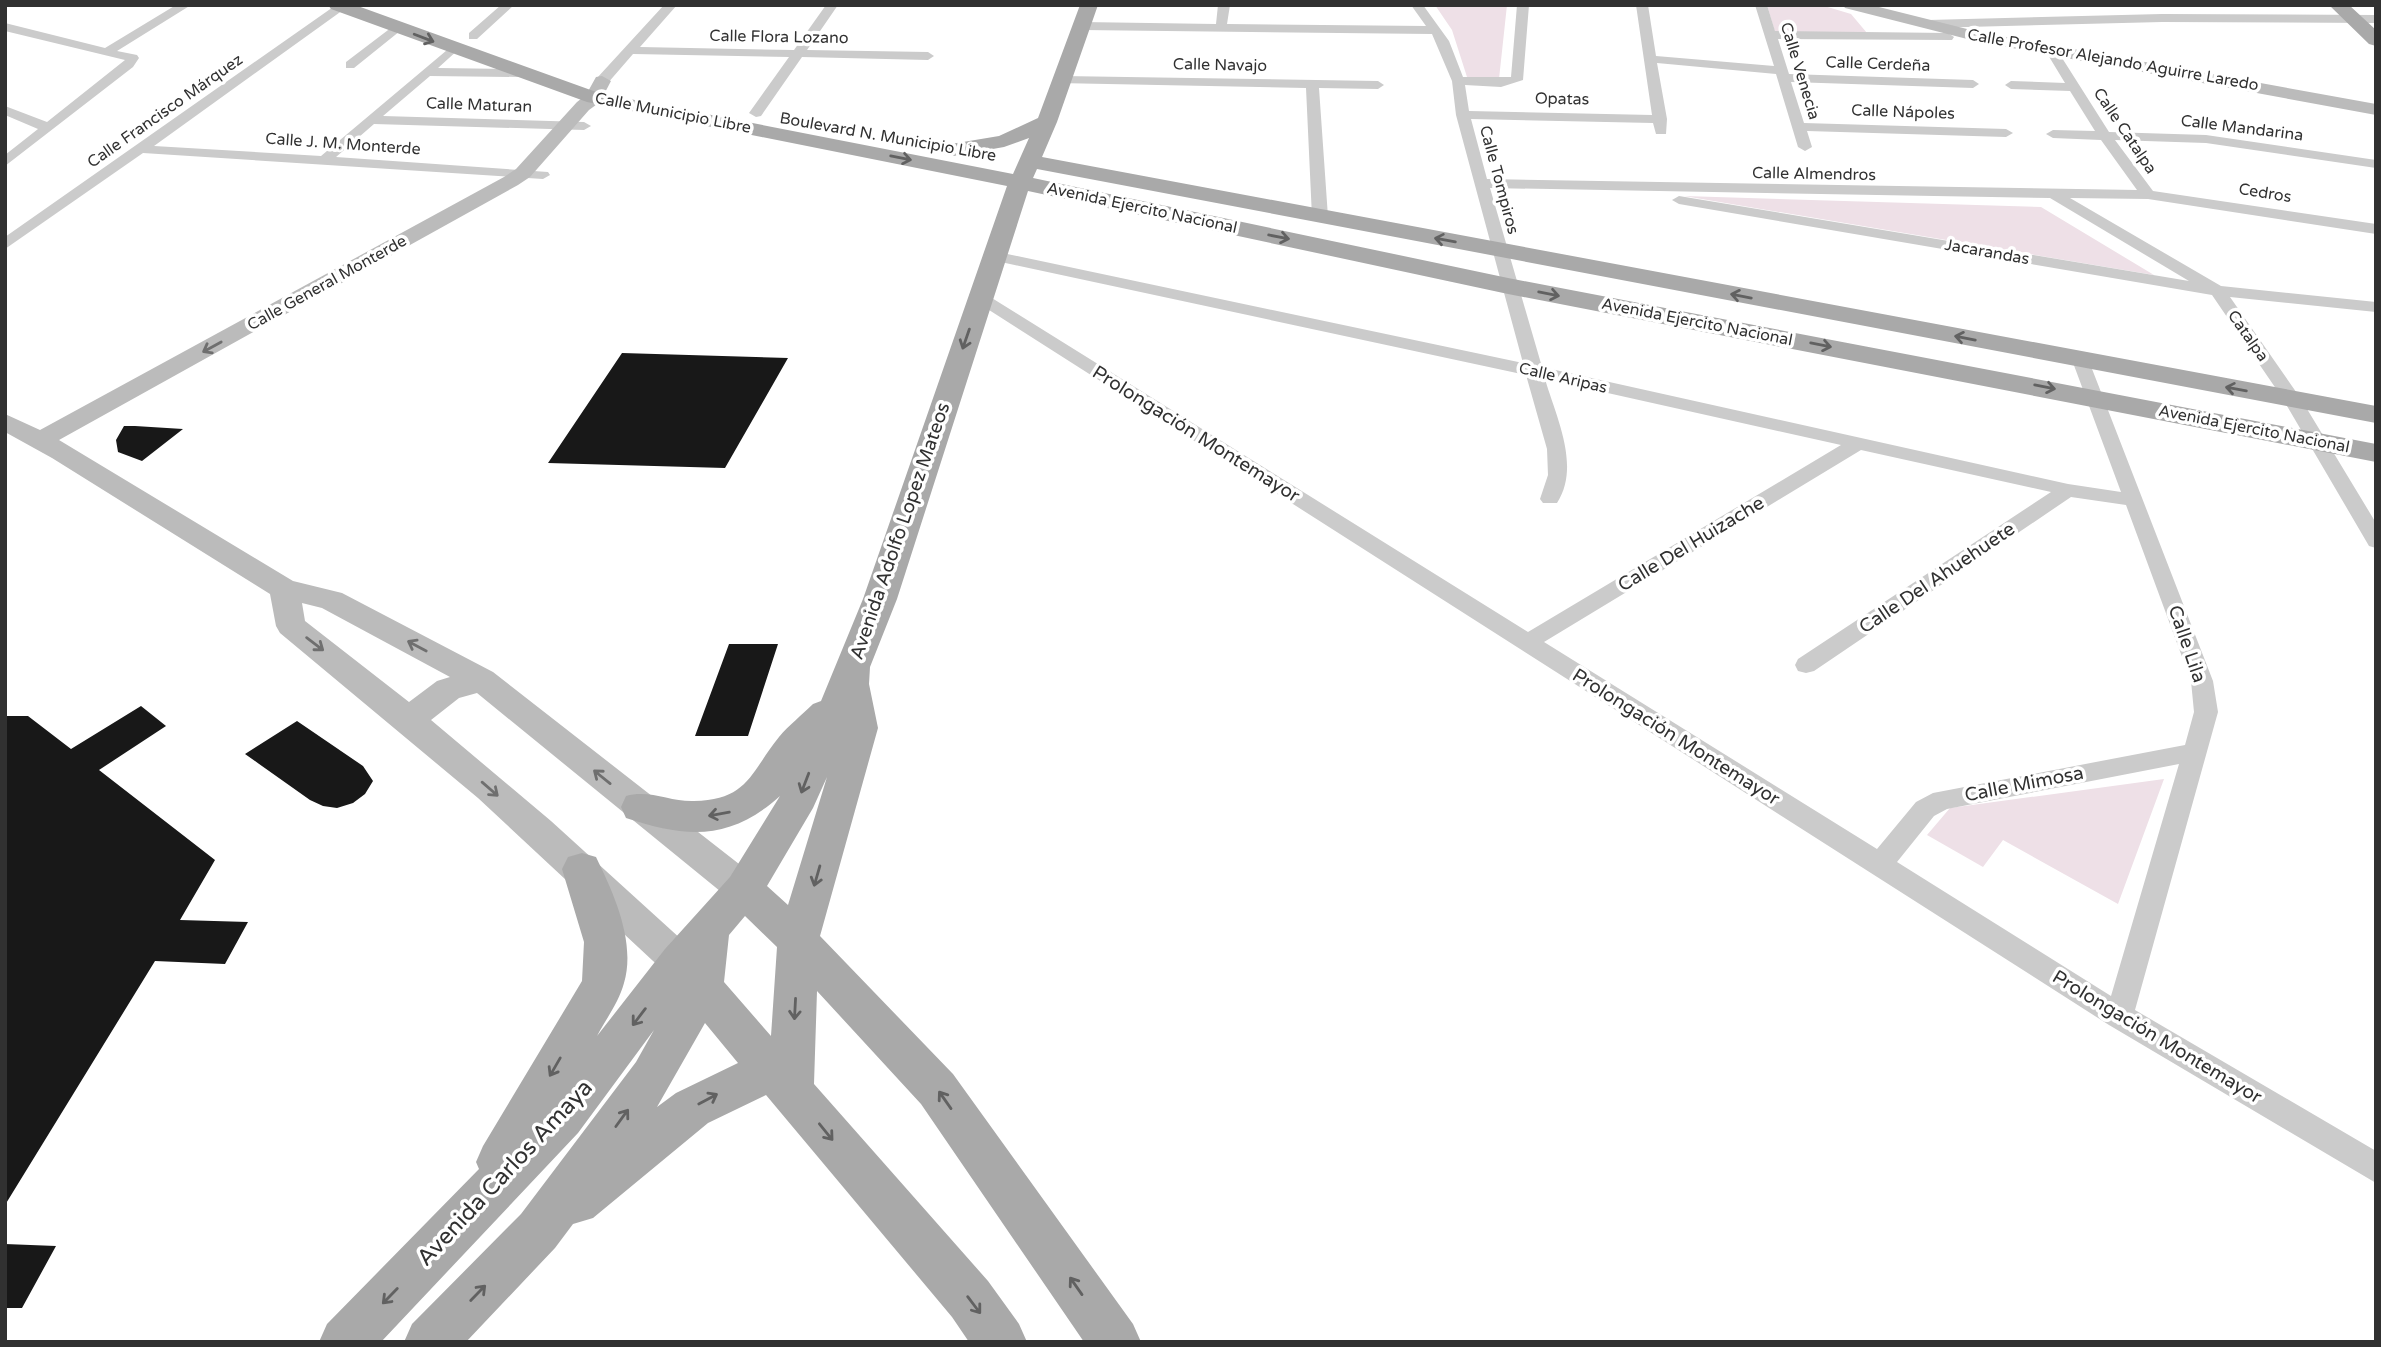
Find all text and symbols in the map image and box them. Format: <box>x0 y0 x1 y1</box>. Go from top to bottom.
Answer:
street label: Calle Venecia <box>1776 20 1824 122</box>
street label: Calle Profesor Alejando Aguirre Laredo <box>1966 25 2260 95</box>
street label: Calle Flora Lozano <box>709 26 849 48</box>
one-way arrow <box>412 33 434 45</box>
street label: Calle Francisco Márquez <box>83 50 247 172</box>
street label: Calle Cerdeña <box>1825 52 1931 76</box>
street label: Calle Navajo <box>1173 54 1267 76</box>
street label: Calle Catalpa <box>2089 84 2161 178</box>
street label: Calle Municipio Libre <box>593 88 753 138</box>
street label: Opatas <box>1535 89 1589 109</box>
street label: Calle Maturan <box>426 93 532 117</box>
street label: Calle Nápoles <box>1851 100 1955 124</box>
street label: Boulevard N. Municipio Libre <box>778 108 998 166</box>
street label: Calle Mandarina <box>2180 111 2304 145</box>
street label: Calle Tompiros <box>1475 123 1523 237</box>
street label: Calle J. M. Monterde <box>265 129 421 159</box>
one-way arrow <box>889 152 912 166</box>
street label: Calle Almendros <box>1752 163 1876 185</box>
street label: Avenida Ejercito Nacional <box>1045 178 1239 238</box>
street label: Cedros <box>2237 179 2293 207</box>
street label: Calle General Monterde <box>244 231 410 335</box>
one-way arrow <box>1267 231 1290 245</box>
one-way arrow <box>1434 233 1457 246</box>
street label: Jacarandas <box>1943 235 2031 269</box>
one-way arrow <box>1537 287 1560 301</box>
one-way arrow <box>1730 289 1753 302</box>
street label: Avenida Ejercito Nacional <box>1600 294 1794 350</box>
street label: Catalpa <box>2223 306 2273 366</box>
one-way arrow <box>959 327 971 349</box>
one-way arrow <box>1954 331 1977 344</box>
one-way arrow <box>1809 339 1832 352</box>
one-way arrow <box>202 340 223 354</box>
street label: Calle Aripas <box>1517 358 1609 398</box>
street label: Prolongación Montemayor <box>1088 361 1304 507</box>
one-way arrow <box>2033 381 2055 395</box>
one-way arrow <box>2225 381 2248 395</box>
street label: Avenida Adolfo Lopez Mateos <box>846 400 954 662</box>
street label: Avenida Ejercito Nacional <box>2157 401 2351 457</box>
street label: Calle Del Huizache <box>1614 492 1768 596</box>
street label: Calle Del Ahuehuete <box>1855 518 2019 638</box>
street label: Calle Lila <box>2164 603 2210 685</box>
one-way arrow <box>305 637 324 652</box>
one-way arrow <box>407 639 427 653</box>
street label: Prolongación Montemayor <box>1568 664 1784 810</box>
street label: Calle Mimosa <box>1963 762 2085 806</box>
one-way arrow <box>593 769 611 784</box>
one-way arrow <box>798 771 811 793</box>
one-way arrow <box>481 781 499 797</box>
one-way arrow <box>708 808 731 821</box>
one-way arrow <box>810 865 823 887</box>
street label: Prolongación Montemayor <box>2048 966 2266 1109</box>
one-way arrow <box>788 998 801 1020</box>
one-way arrow <box>631 1007 646 1026</box>
one-way arrow <box>548 1057 562 1077</box>
street label: Avenida Carlos Amaya <box>411 1074 599 1272</box>
one-way arrow <box>938 1091 952 1110</box>
one-way arrow <box>697 1092 718 1106</box>
one-way arrow <box>614 1108 629 1127</box>
one-way arrow <box>818 1122 834 1140</box>
one-way arrow <box>1069 1277 1083 1296</box>
one-way arrow <box>469 1285 486 1302</box>
one-way arrow <box>381 1287 398 1304</box>
one-way arrow <box>966 1295 981 1313</box>

